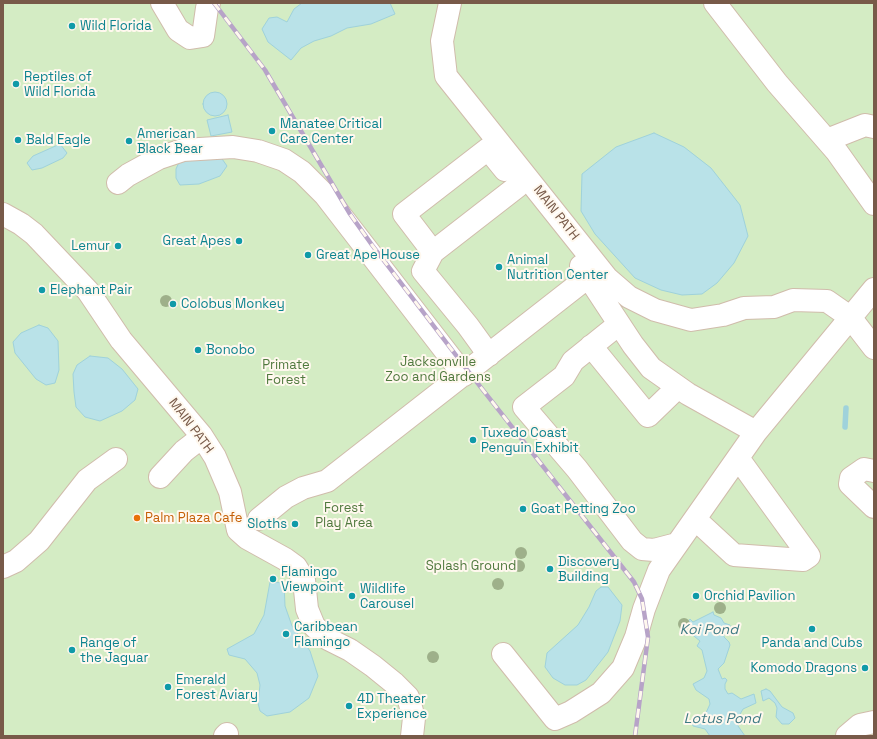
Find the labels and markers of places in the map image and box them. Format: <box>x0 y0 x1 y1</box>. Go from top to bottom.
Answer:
place label: Wild Florida <box>80 18 152 34</box>
marker: Wild Florida <box>67 21 77 31</box>
place label: Reptiles of Wild Florida <box>24 69 96 100</box>
marker: Reptiles of Wild Florida <box>11 79 21 89</box>
place label: Manatee Critical Care Center <box>280 116 382 147</box>
place label: American Black Bear <box>137 126 203 157</box>
marker: Manatee Critical Care Center <box>267 126 277 136</box>
place label: Bald Eagle <box>26 132 91 148</box>
marker: Bald Eagle <box>13 135 23 145</box>
marker: American Black Bear <box>124 136 134 146</box>
place label: Great Apes <box>163 233 231 249</box>
marker: Great Apes <box>234 236 244 246</box>
place label: Lemur <box>71 238 110 254</box>
marker: Lemur <box>113 241 123 251</box>
place label: Great Ape House <box>316 247 420 263</box>
marker: Great Ape House <box>303 250 313 260</box>
place label: Animal Nutrition Center <box>507 252 608 283</box>
marker: Animal Nutrition Center <box>494 262 504 272</box>
place label: Elephant Pair <box>50 282 132 298</box>
marker: Elephant Pair <box>37 285 47 295</box>
place label: Colobus Monkey <box>181 296 285 312</box>
marker: Colobus Monkey <box>168 299 178 309</box>
place label: Bonobo <box>206 342 255 358</box>
marker: Bonobo <box>193 345 203 355</box>
place label: Tuxedo Coast Penguin Exhibit <box>481 425 579 456</box>
marker: Tuxedo Coast Penguin Exhibit <box>468 435 478 445</box>
place label: Goat Petting Zoo <box>531 501 636 517</box>
marker: Goat Petting Zoo <box>518 504 528 514</box>
place label: Palm Plaza Cafe <box>145 510 242 526</box>
marker: Palm Plaza Cafe <box>132 513 142 523</box>
place label: Sloths <box>247 516 287 532</box>
marker: Sloths <box>290 519 300 529</box>
place label: Discovery Building <box>558 554 619 585</box>
place label: Flamingo Viewpoint <box>281 564 344 595</box>
marker: Discovery Building <box>545 564 555 574</box>
marker: Flamingo Viewpoint <box>268 574 278 584</box>
place label: Wildlife Carousel <box>360 581 414 612</box>
place label: Orchid Pavilion <box>704 588 795 604</box>
marker: Wildlife Carousel <box>347 591 357 601</box>
marker: Orchid Pavilion <box>691 591 701 601</box>
place label: Caribbean Flamingo <box>294 619 358 650</box>
marker: Panda and Cubs <box>807 624 817 634</box>
marker: Caribbean Flamingo <box>281 629 291 639</box>
place label: Range of the Jaguar <box>80 635 148 666</box>
place label: Panda and Cubs <box>762 635 862 651</box>
marker: Range of the Jaguar <box>67 645 77 655</box>
place label: Komodo Dragons <box>751 660 857 676</box>
marker: Komodo Dragons <box>860 663 870 673</box>
place label: Emerald Forest Aviary <box>176 672 258 703</box>
marker: Emerald Forest Aviary <box>163 682 173 692</box>
place label: 4D Theater Experience <box>357 691 427 722</box>
marker: 4D Theater Experience <box>344 701 354 711</box>

